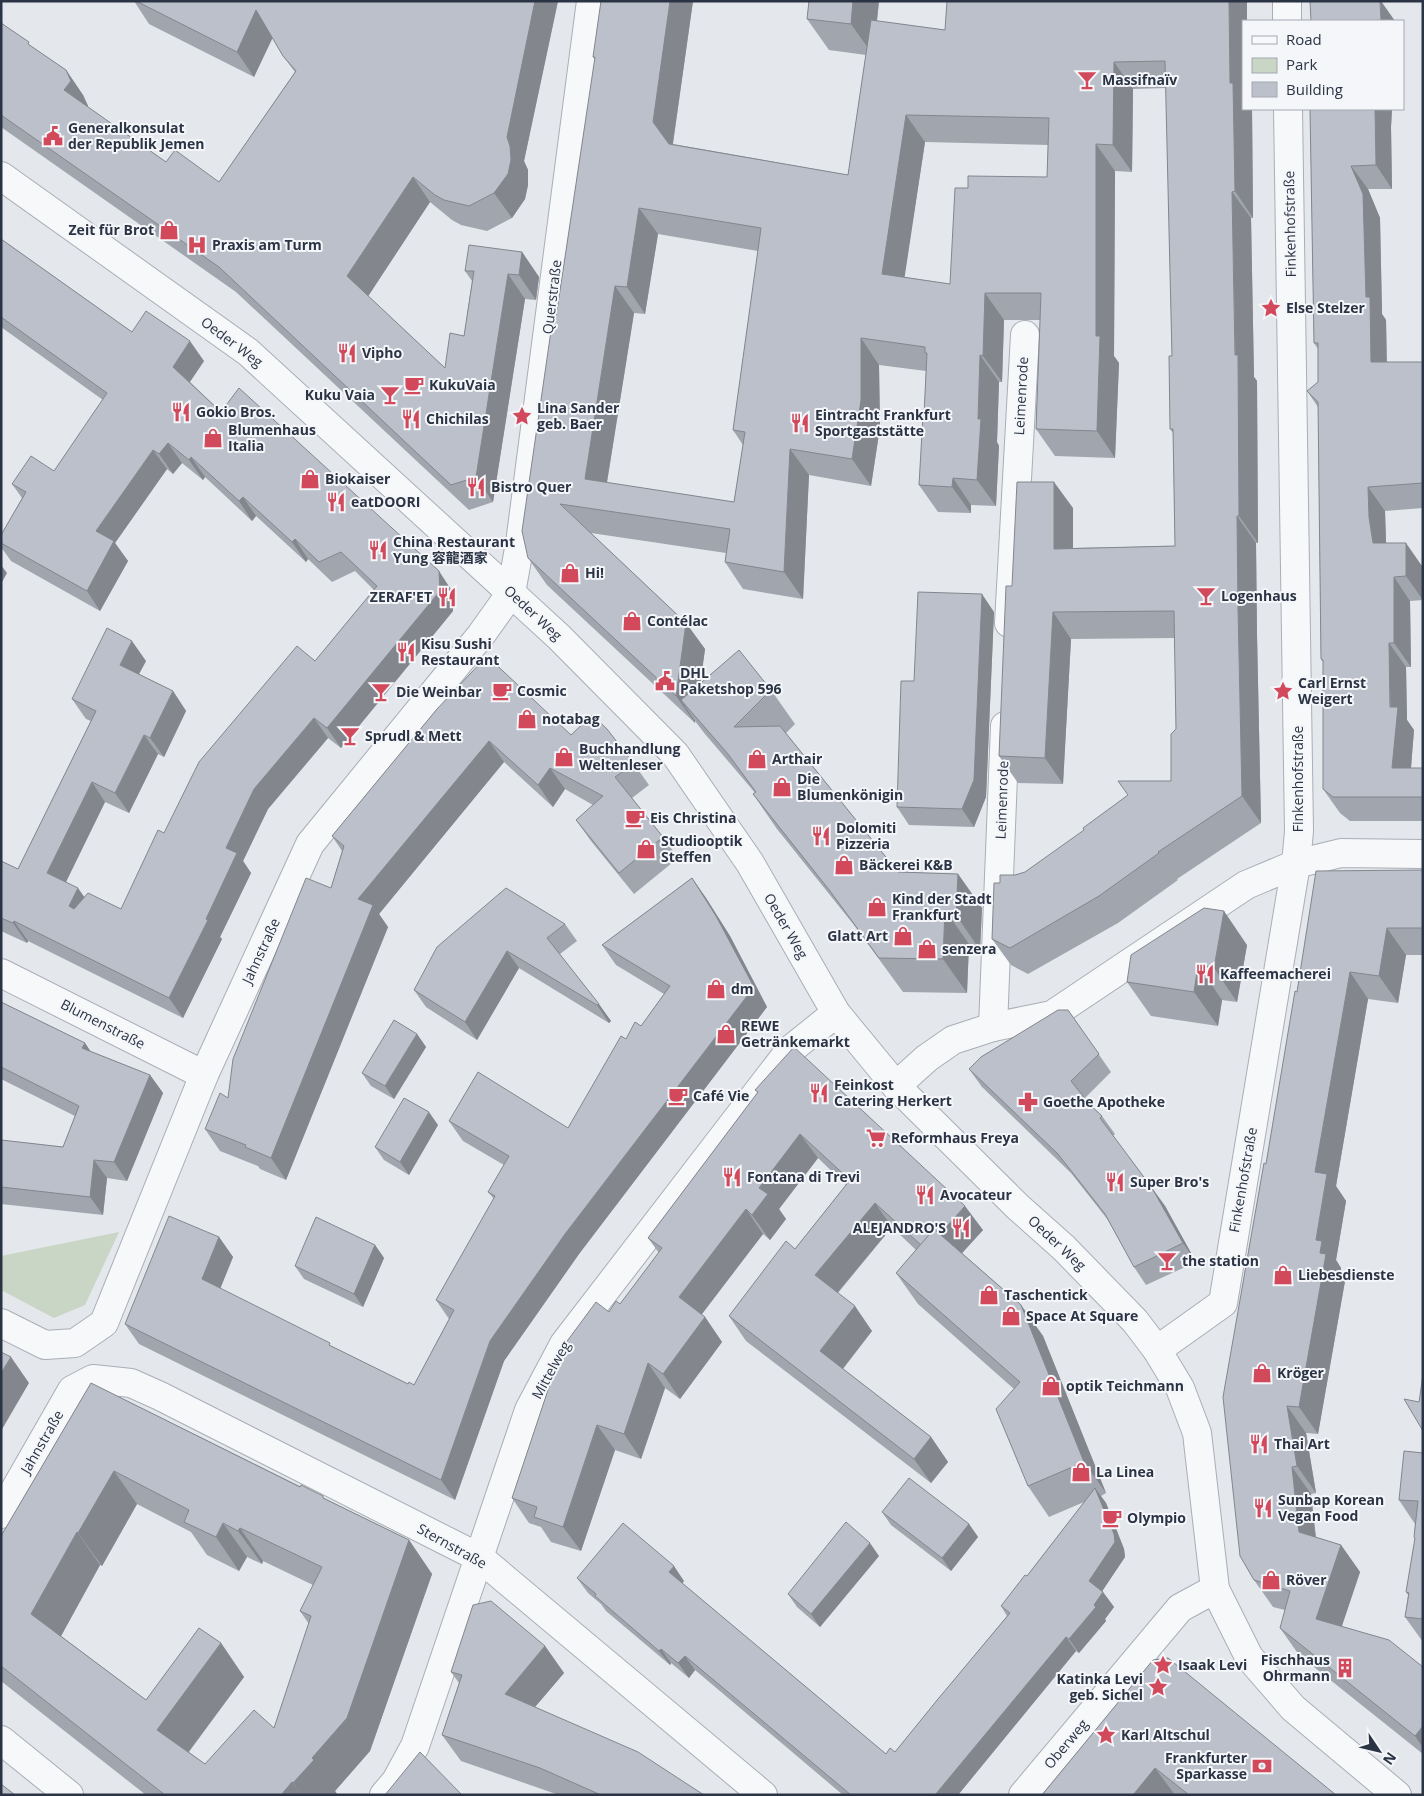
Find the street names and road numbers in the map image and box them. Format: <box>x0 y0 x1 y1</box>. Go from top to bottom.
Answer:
street label: Finkenhofstraße <box>1279 170 1300 277</box>
street label: Querstraße <box>538 259 566 335</box>
street label: Oeder Weg <box>197 312 267 371</box>
street label: Leimenrode <box>1009 356 1032 436</box>
street label: Oeder Weg <box>500 581 567 645</box>
street label: Finkenhofstraße <box>1288 726 1307 832</box>
street label: Leimenrode <box>991 760 1012 840</box>
street label: Oeder Weg <box>760 889 813 962</box>
street label: Jahnstraße <box>236 915 284 989</box>
street label: Blumenstraße <box>58 994 149 1053</box>
street label: Finkenhofstraße <box>1224 1126 1261 1234</box>
street label: Oeder Weg <box>1024 1211 1091 1275</box>
street label: Mittelweg <box>527 1337 575 1402</box>
street label: Jahnstraße <box>15 1406 67 1479</box>
street label: Sternstraße <box>414 1519 490 1573</box>
street label: Oberweg <box>1039 1715 1092 1773</box>

